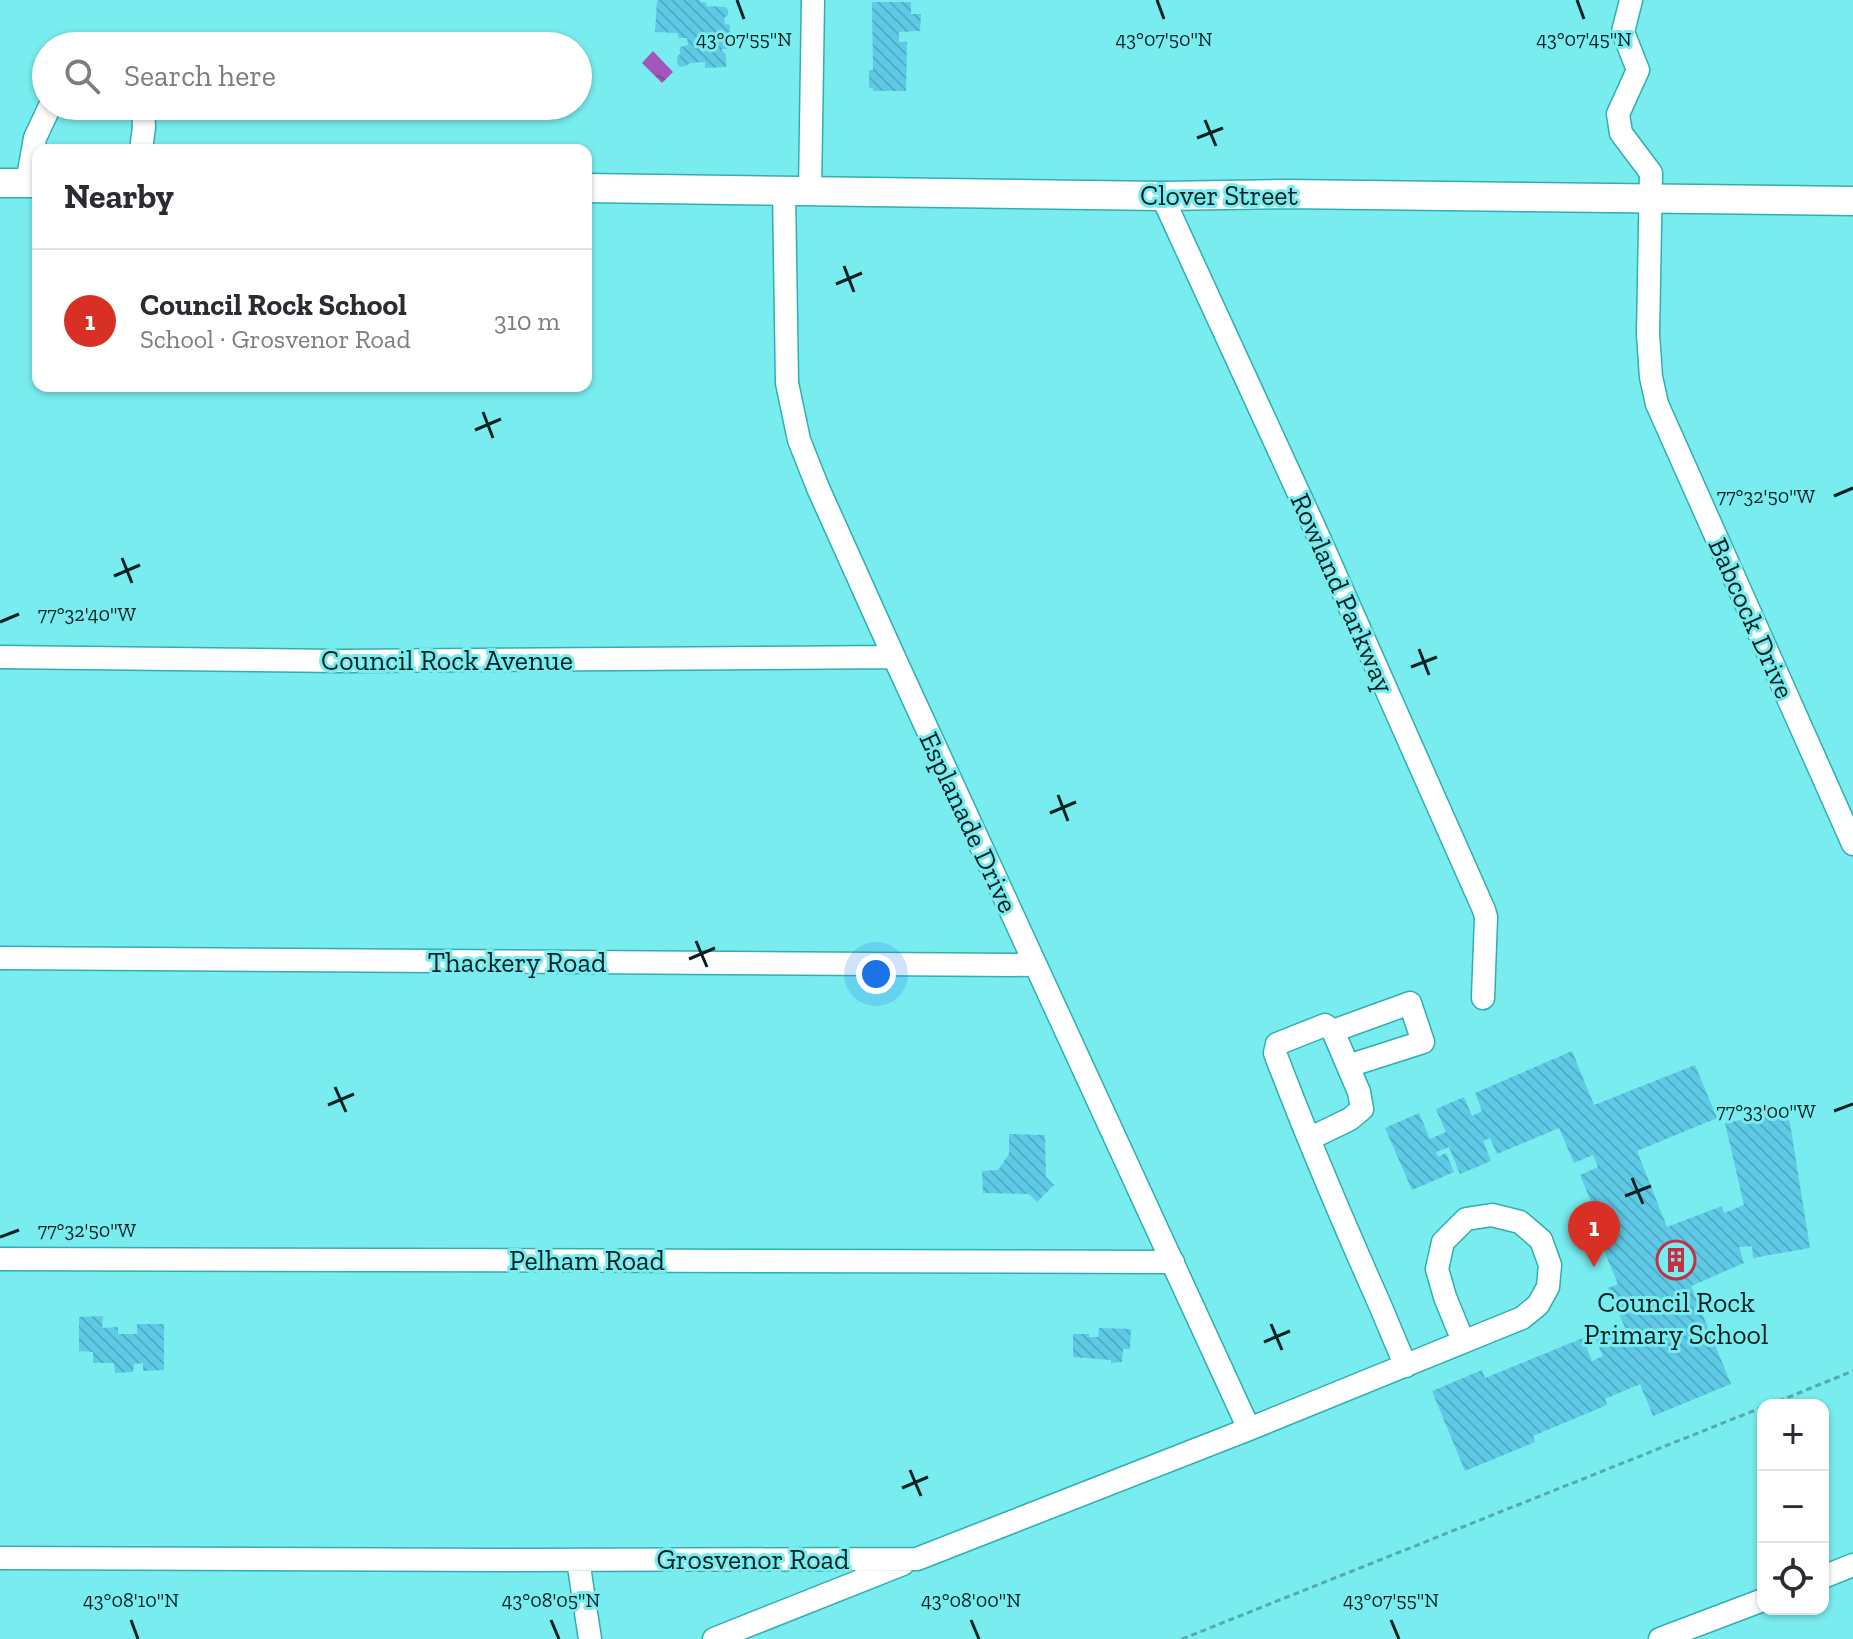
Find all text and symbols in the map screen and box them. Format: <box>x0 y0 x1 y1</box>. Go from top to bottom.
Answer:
text: 43°07'55"N <box>696 27 792 51</box>
text: 43°07'50"N <box>1115 27 1213 51</box>
text: 43°07'45"N <box>1536 27 1632 51</box>
search box <box>32 32 592 120</box>
icon: search <box>60 54 104 98</box>
text: Search here <box>124 58 276 94</box>
text: Nearby <box>64 176 174 217</box>
street label: Clover Street <box>1140 179 1299 212</box>
text: Council Rock School <box>140 287 407 323</box>
text: 1 <box>85 305 95 337</box>
text: 310 m <box>494 305 560 337</box>
text: School · Grosvenor Road <box>140 323 411 355</box>
text: 77°32'50"W <box>1717 484 1816 508</box>
street label: Rowland Parkway <box>1284 488 1402 699</box>
street label: Babcock Drive <box>1701 533 1802 704</box>
text: 77°32'40"W <box>38 602 136 626</box>
street label: Council Rock Avenue <box>321 644 573 677</box>
street label: Esplanade Drive <box>912 727 1025 918</box>
street label: Thackery Road <box>428 946 606 979</box>
your location <box>856 954 896 994</box>
text: 77°33'00"W <box>1716 1099 1816 1123</box>
pin: 1 <box>1568 1201 1620 1267</box>
text: 77°32'50"W <box>38 1218 137 1242</box>
building icon: Council Rock Primary School <box>1655 1239 1697 1281</box>
street label: Pelham Road <box>509 1244 665 1277</box>
place label: Council Rock Primary School <box>1584 1286 1768 1351</box>
map controls <box>1757 1399 1829 1615</box>
button: + <box>1757 1399 1829 1471</box>
button: − <box>1757 1471 1829 1543</box>
street label: Grosvenor Road <box>657 1543 849 1576</box>
button: locate <box>1757 1543 1829 1615</box>
text: 43°08'10"N <box>83 1588 179 1612</box>
text: 43°08'05"N <box>502 1588 600 1612</box>
text: 43°08'00"N <box>921 1588 1021 1612</box>
text: 43°07'55"N <box>1343 1588 1439 1612</box>

